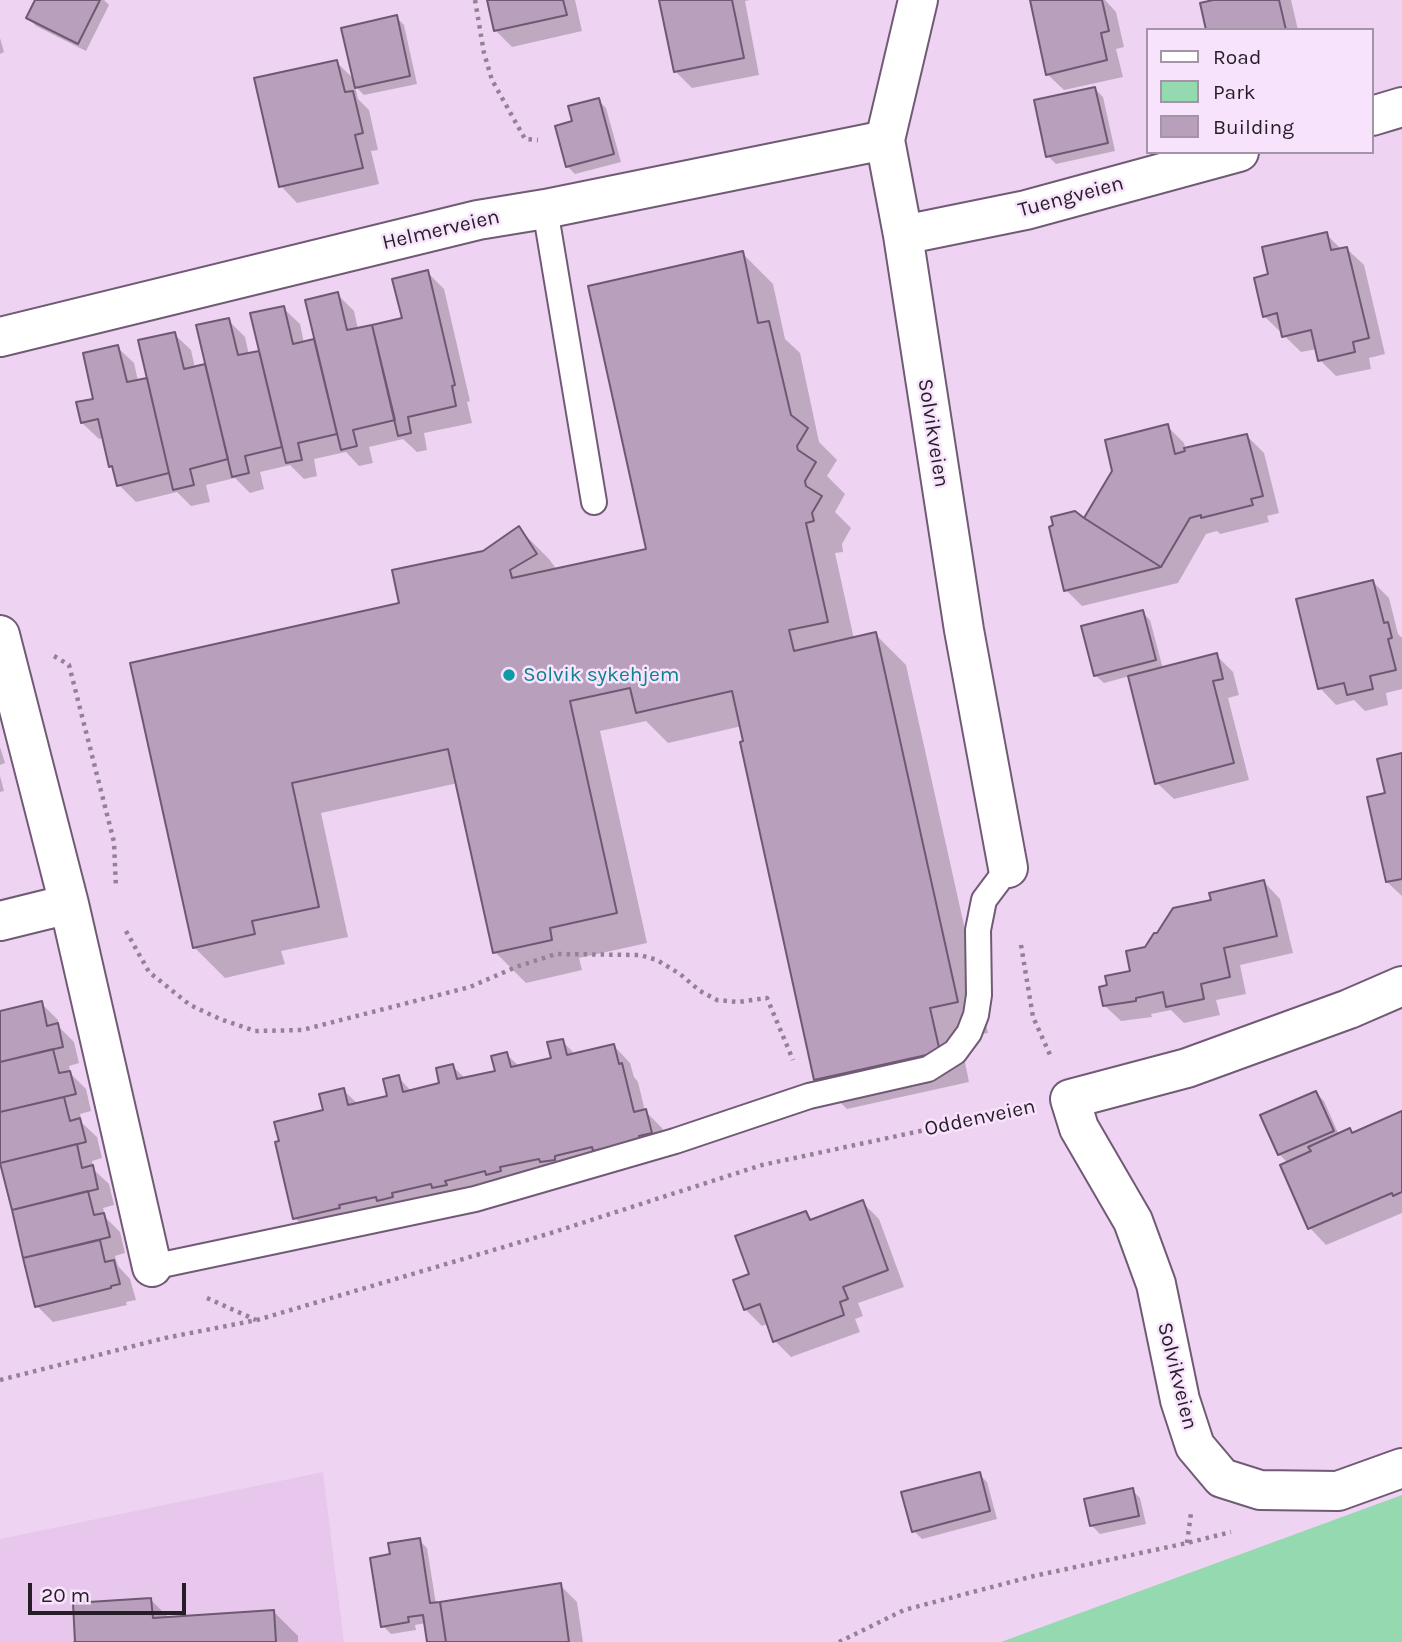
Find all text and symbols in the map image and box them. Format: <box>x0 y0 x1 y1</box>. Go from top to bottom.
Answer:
legend <box>1146 28 1374 154</box>
text: Road <box>1213 45 1261 69</box>
text: Park <box>1213 80 1256 104</box>
text: Building <box>1213 115 1294 139</box>
street label: Tuengveien <box>1016 171 1126 223</box>
street label: Helmerveien <box>380 204 502 256</box>
street label: Solvikveien <box>912 377 954 489</box>
place label: Solvik sykehjem <box>523 662 679 688</box>
marker: Solvik sykehjem <box>501 667 517 683</box>
street label: Oddenveien <box>922 1094 1038 1142</box>
street label: Solvikveien <box>1151 1320 1203 1432</box>
scale bar <box>32 1568 189 1612</box>
text: 20 m <box>41 1583 90 1607</box>

